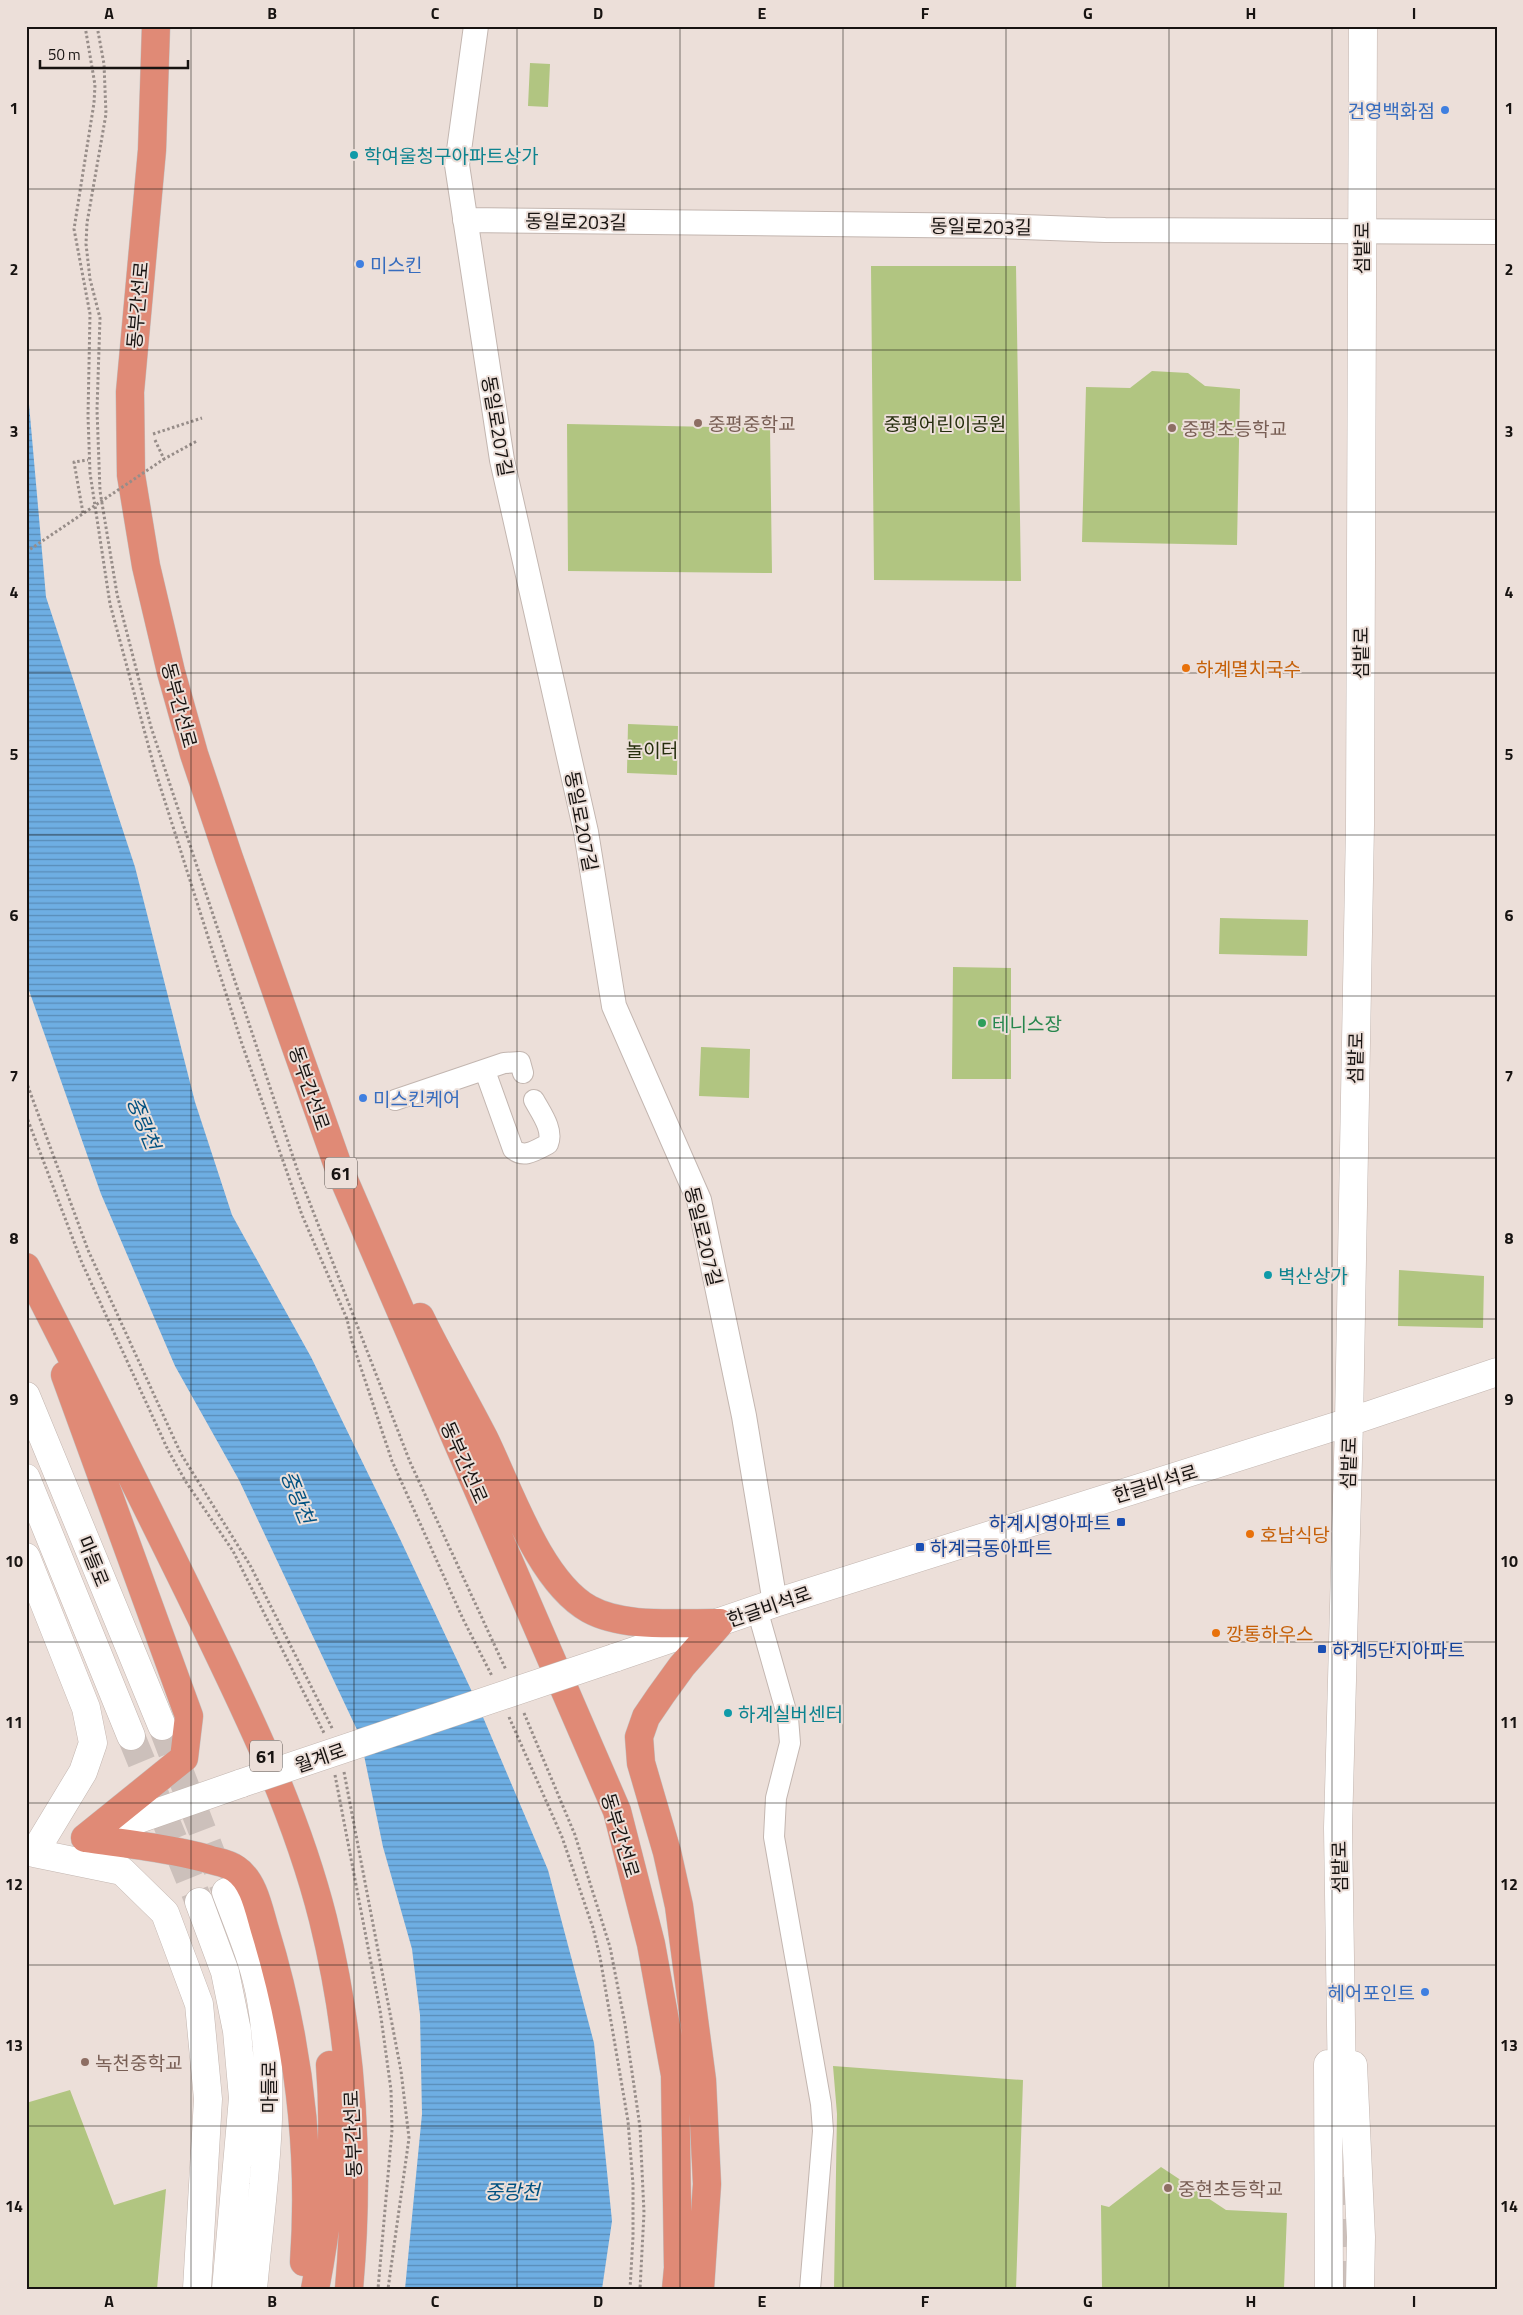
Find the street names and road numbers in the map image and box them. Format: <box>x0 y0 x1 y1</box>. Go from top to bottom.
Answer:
street label: 동일로203길 <box>525 206 627 236</box>
street label: 동일로203길 <box>930 211 1032 241</box>
street label: 섬밭로 <box>1347 222 1376 274</box>
street label: 동부간선로 <box>119 260 155 350</box>
street label: 동일로207길 <box>475 373 521 479</box>
street label: 섬밭로 <box>1346 627 1375 679</box>
street label: 동부간선로 <box>155 659 205 751</box>
street label: 동일로207길 <box>558 768 606 874</box>
street label: 섬밭로 <box>1340 1032 1370 1084</box>
street label: 동부간선로 <box>282 1042 338 1134</box>
road number: 61 <box>325 1158 357 1188</box>
street label: 동일로207길 <box>678 1183 730 1289</box>
street label: 동부간선로 <box>434 1416 496 1508</box>
street label: 섬밭로 <box>1333 1436 1363 1490</box>
street label: 한글비석로 <box>1109 1456 1201 1510</box>
street label: 마들로 <box>71 1531 117 1591</box>
street label: 한글비석로 <box>723 1578 815 1634</box>
street label: 월계로 <box>290 1735 350 1779</box>
road number: 61 <box>250 1740 282 1772</box>
street label: 동부간선로 <box>594 1789 648 1881</box>
street label: 섬밭로 <box>1324 1841 1354 1893</box>
street label: 마들로 <box>254 2061 283 2113</box>
street label: 동부간선로 <box>336 2090 368 2178</box>

